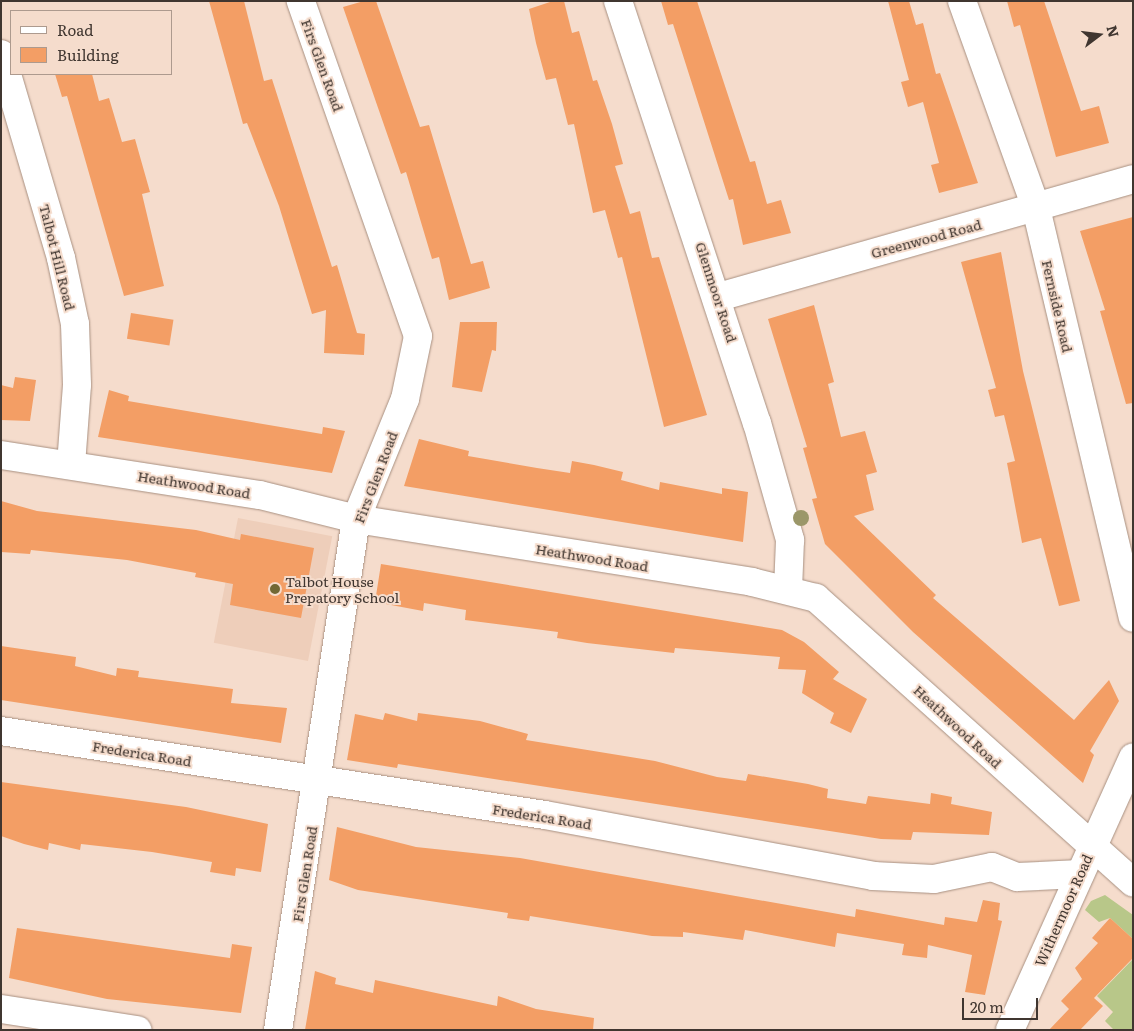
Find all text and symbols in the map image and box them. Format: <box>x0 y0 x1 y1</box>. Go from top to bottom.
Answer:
legend <box>10 10 172 75</box>
north arrow <box>1074 10 1124 60</box>
street label: Firs Glen Road <box>298 16 348 114</box>
text: Road <box>57 18 93 41</box>
text: N <box>1102 23 1125 39</box>
text: Building <box>57 43 119 66</box>
street label: Talbot Hill Road <box>37 202 79 312</box>
street label: Greenwood Road <box>869 215 983 261</box>
street label: Glenmoor Road <box>693 240 741 344</box>
street label: Fernside Road <box>1039 258 1077 354</box>
street label: Firs Glen Road <box>350 429 400 525</box>
street label: Heathwood Road <box>136 467 252 501</box>
street label: Heathwood Road <box>534 540 650 574</box>
place label: Talbot House Prepatory School <box>285 573 399 606</box>
marker: Talbot House Prepatory School <box>269 583 281 595</box>
street label: Heathwood Road <box>911 681 1005 771</box>
street label: Frederica Road <box>91 737 193 769</box>
street label: Frederica Road <box>491 800 593 832</box>
street label: Firs Glen Road <box>288 825 320 923</box>
street label: Withermoor Road <box>1031 851 1095 969</box>
scale bar <box>964 988 1040 1020</box>
text: 20 m <box>970 995 1004 1018</box>

